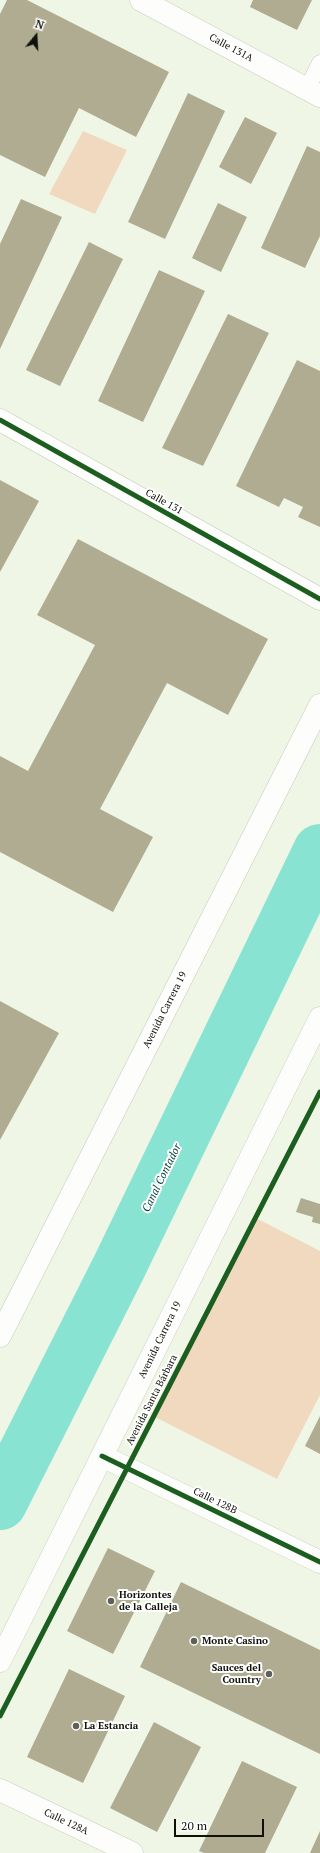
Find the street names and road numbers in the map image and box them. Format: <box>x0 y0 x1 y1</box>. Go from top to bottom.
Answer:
street label: Calle 131A <box>207 31 255 65</box>
street label: Calle 131 <box>143 487 185 517</box>
street label: Avenida Carrera 19 <box>141 970 189 1050</box>
street label: Avenida Carrera 19 <box>136 1300 184 1380</box>
street label: Avenida Santa Bárbara <box>124 1353 180 1447</box>
street label: Calle 128B <box>191 1485 239 1517</box>
street label: Calle 128A <box>42 1806 90 1838</box>

